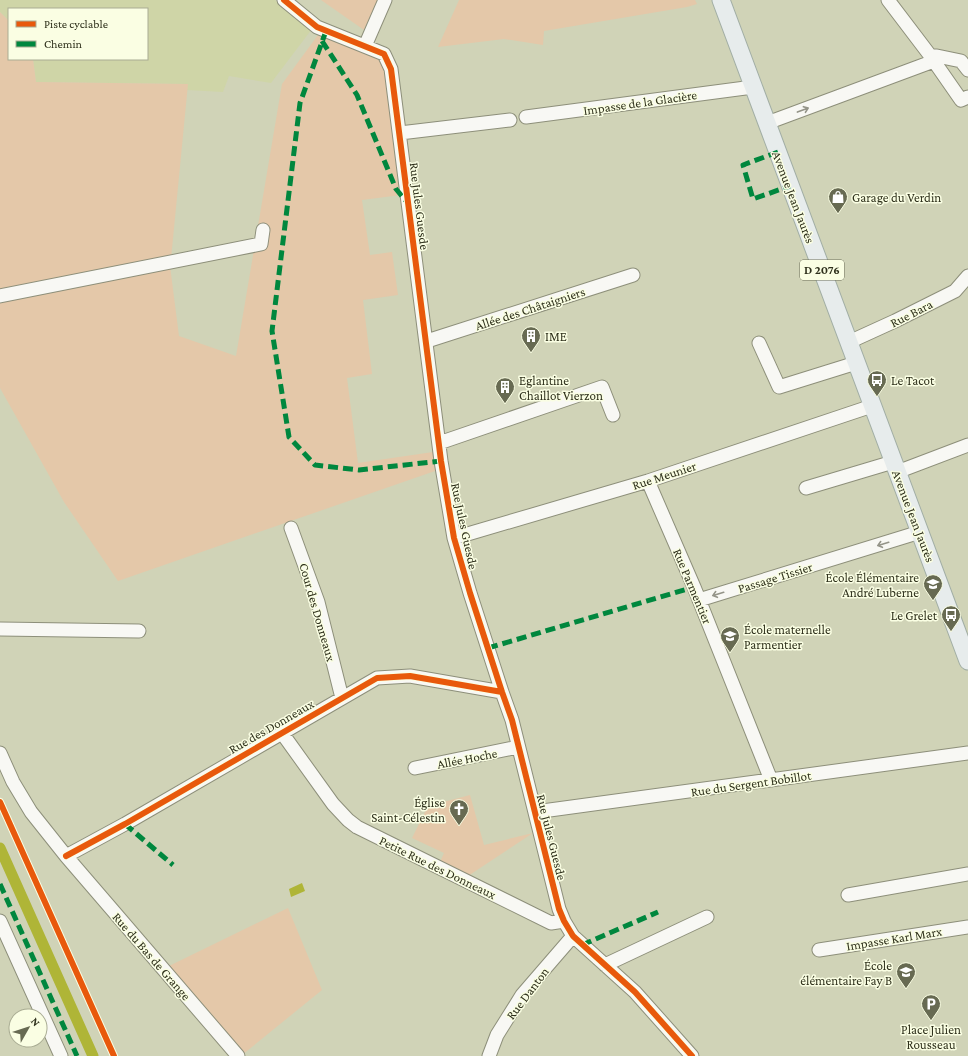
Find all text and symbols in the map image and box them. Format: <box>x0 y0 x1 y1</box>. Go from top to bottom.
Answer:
legend <box>8 8 148 60</box>
text: Piste cyclable <box>44 17 108 31</box>
text: Chemin <box>44 37 83 51</box>
street label: Impasse de la Glacière <box>582 87 698 118</box>
one-way arrow <box>797 106 810 113</box>
street label: Avenue Jean Jaurès <box>769 149 818 245</box>
street label: Rue Jules Guesde <box>407 161 432 251</box>
shop icon: Garage du Verdin <box>827 186 849 214</box>
place label: Garage du Verdin <box>852 190 941 205</box>
road number: D 2076 <box>800 260 844 280</box>
street label: Allée des Châtaigniers <box>473 284 587 333</box>
street label: Rue Bara <box>888 296 935 330</box>
building icon: IME <box>520 325 542 353</box>
place label: IME <box>545 329 567 344</box>
bus stop icon: Le Tacot <box>866 369 888 397</box>
place label: Eglantine Chaillot Vierzon <box>519 373 603 403</box>
place label: Le Tacot <box>891 373 935 388</box>
building icon: Eglantine Chaillot Vierzon <box>494 376 516 404</box>
street label: Rue Meunier <box>630 458 698 493</box>
street label: Avenue Jean Jaurès <box>889 468 938 564</box>
street label: Rue Jules Guesde <box>448 481 481 571</box>
one-way arrow <box>876 541 889 548</box>
street label: Rue Parmentier <box>670 546 715 626</box>
street label: Passage Tissier <box>736 559 815 596</box>
street label: Cour des Donneaux <box>296 561 339 663</box>
place label: École Élémentaire André Luberne <box>826 570 919 600</box>
school or university icon: École Élémentaire André Luberne <box>922 573 944 601</box>
one-way arrow <box>712 591 725 598</box>
bus stop icon: Le Grelet <box>940 604 962 632</box>
place label: Le Grelet <box>891 608 938 623</box>
place label: École maternelle Parmentier <box>744 622 831 652</box>
school or university icon: École maternelle Parmentier <box>719 625 741 653</box>
street label: Rue des Donneaux <box>226 696 317 757</box>
street label: Allée Hoche <box>436 745 499 772</box>
street label: Rue du Sergent Bobillot <box>690 768 813 799</box>
street label: Rue Jules Guesde <box>534 793 570 882</box>
place label: Église Saint-Célestin <box>371 795 445 825</box>
church icon: Église Saint-Célestin <box>448 798 470 826</box>
street label: Petite Rue des Donneaux <box>377 833 499 902</box>
street label: Rue du Bas de Grange <box>109 909 194 1004</box>
street label: Impasse Karl Marx <box>845 924 943 953</box>
place label: École élémentaire Fay B <box>800 958 892 988</box>
school or university icon: École élémentaire Fay B <box>895 961 917 989</box>
street label: Rue Danton <box>503 964 552 1022</box>
parking icon: Place Julien Rousseau <box>920 993 942 1021</box>
north arrow <box>8 1008 48 1048</box>
text: N <box>29 1015 43 1029</box>
place label: Place Julien Rousseau <box>901 1022 961 1052</box>

